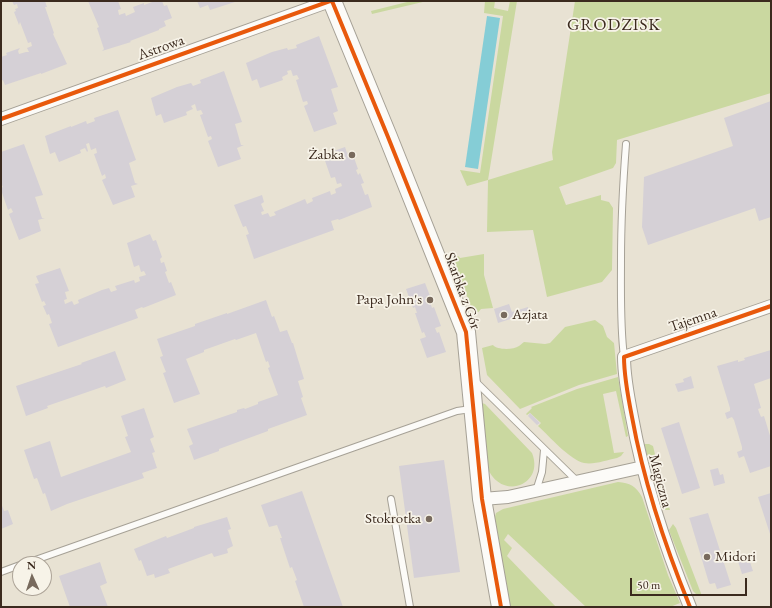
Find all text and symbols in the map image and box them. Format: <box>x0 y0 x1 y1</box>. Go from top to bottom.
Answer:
district label: GRODZISK <box>567 15 661 35</box>
street label: Astrowa <box>135 31 187 65</box>
place label: Żabka <box>308 146 344 164</box>
marker: Żabka <box>347 150 357 160</box>
street label: Skarbka z Gór <box>440 250 484 332</box>
place label: Papa John's <box>356 291 422 309</box>
marker: Papa John's <box>425 295 435 305</box>
street label: Tajemna <box>667 303 719 337</box>
place label: Azjata <box>512 306 548 324</box>
marker: Azjata <box>499 310 509 320</box>
street label: Magiczna <box>644 452 676 510</box>
place label: Stokrotka <box>365 510 421 528</box>
marker: Stokrotka <box>424 514 434 524</box>
place label: Midori <box>715 548 756 566</box>
marker: Midori <box>702 552 712 562</box>
north arrow <box>12 556 52 596</box>
text: N <box>27 558 36 572</box>
scale bar <box>632 570 749 596</box>
text: 50 m <box>637 577 660 593</box>

